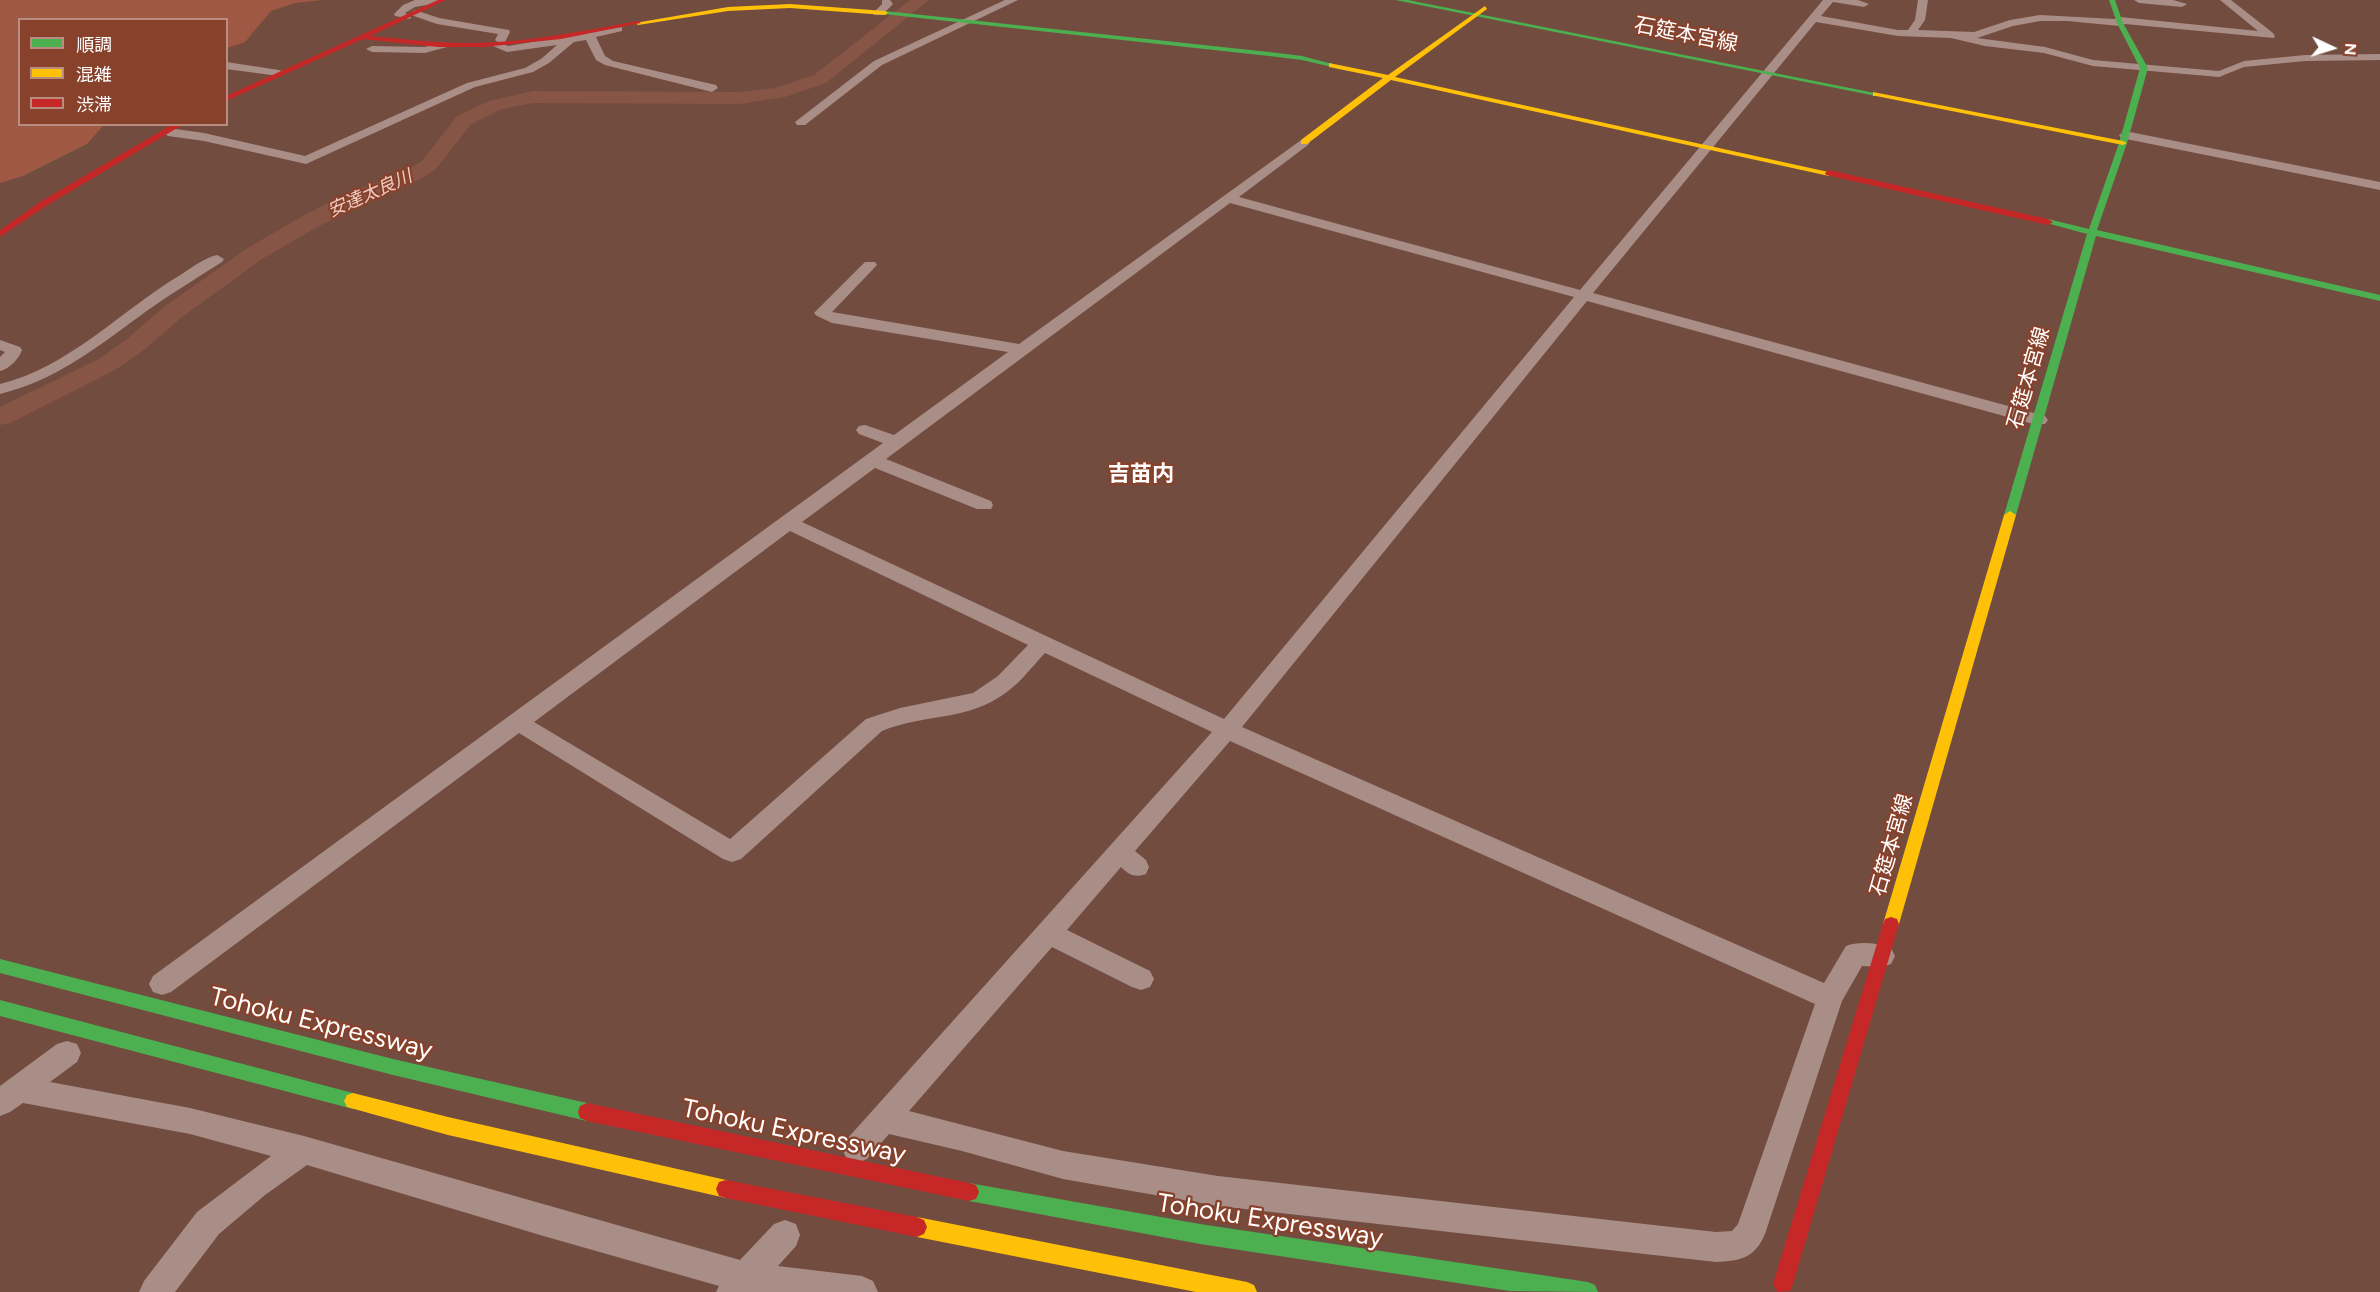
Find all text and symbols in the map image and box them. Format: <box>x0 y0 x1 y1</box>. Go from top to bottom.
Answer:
street label: 石筵本宮線 <box>1632 13 1740 57</box>
legend <box>18 18 228 126</box>
north arrow <box>2302 18 2362 78</box>
text: 順調 <box>76 34 112 56</box>
text: N <box>2341 42 2360 56</box>
text: 混雑 <box>76 64 112 86</box>
text: 渋滞 <box>76 94 112 116</box>
water label: 安達太良川 <box>324 166 416 222</box>
street label: 石筵本宮線 <box>2002 324 2056 432</box>
district label: 吉苗内 <box>1108 462 1174 488</box>
street label: 石筵本宮線 <box>1865 791 1919 899</box>
street label: Tohoku Expressway <box>207 981 435 1067</box>
street label: Tohoku Expressway <box>679 1093 909 1171</box>
street label: Tohoku Expressway <box>1155 1188 1385 1254</box>

